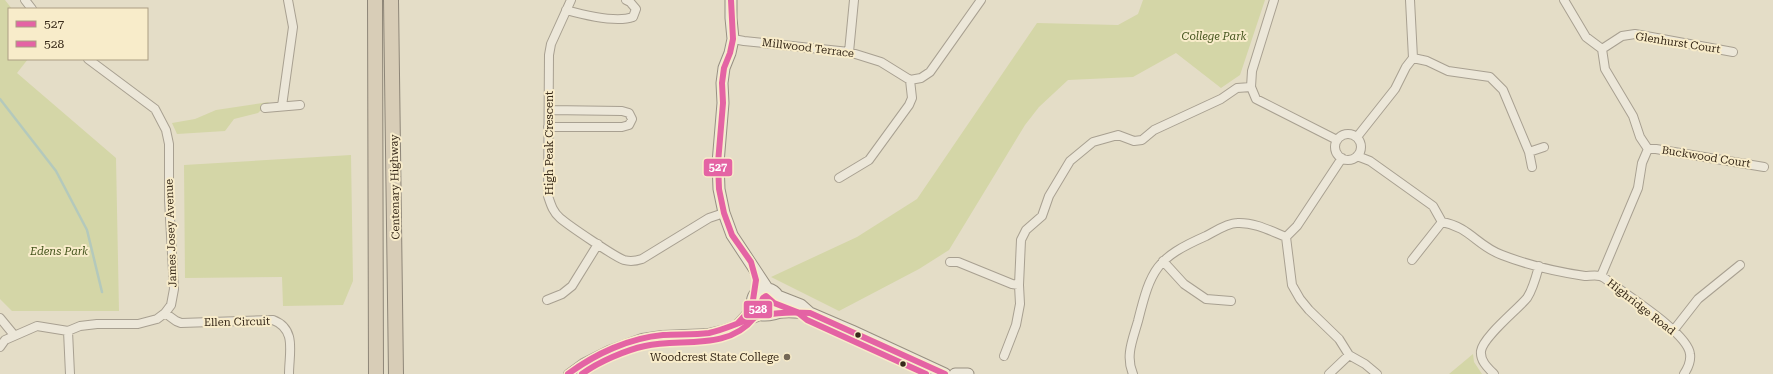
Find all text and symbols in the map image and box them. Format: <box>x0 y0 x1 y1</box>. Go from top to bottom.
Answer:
legend <box>8 8 148 60</box>
text: 527 <box>44 17 64 31</box>
park label: College Park <box>1182 30 1246 43</box>
street label: Glenhurst Court <box>1635 30 1721 56</box>
street label: Millwood Terrace <box>761 36 855 60</box>
text: 528 <box>44 37 64 51</box>
street label: High Peak Crescent <box>543 91 556 195</box>
street label: Centenary Highway <box>388 134 402 240</box>
street label: Buckwood Court <box>1661 144 1751 170</box>
line badge: 527 <box>703 158 733 177</box>
text: 527 <box>709 161 727 174</box>
street label: James Josey Avenue <box>163 179 179 287</box>
park label: Edens Park <box>29 245 88 258</box>
street label: Highridge Road <box>1604 276 1678 338</box>
line badge: 528 <box>743 300 773 319</box>
text: 528 <box>749 303 767 316</box>
street label: Ellen Circuit <box>204 315 270 329</box>
unlabelled marker <box>853 330 863 340</box>
place label: Woodcrest State College <box>650 351 779 364</box>
marker: Woodcrest State College <box>782 352 792 362</box>
unlabelled marker <box>898 359 908 369</box>

